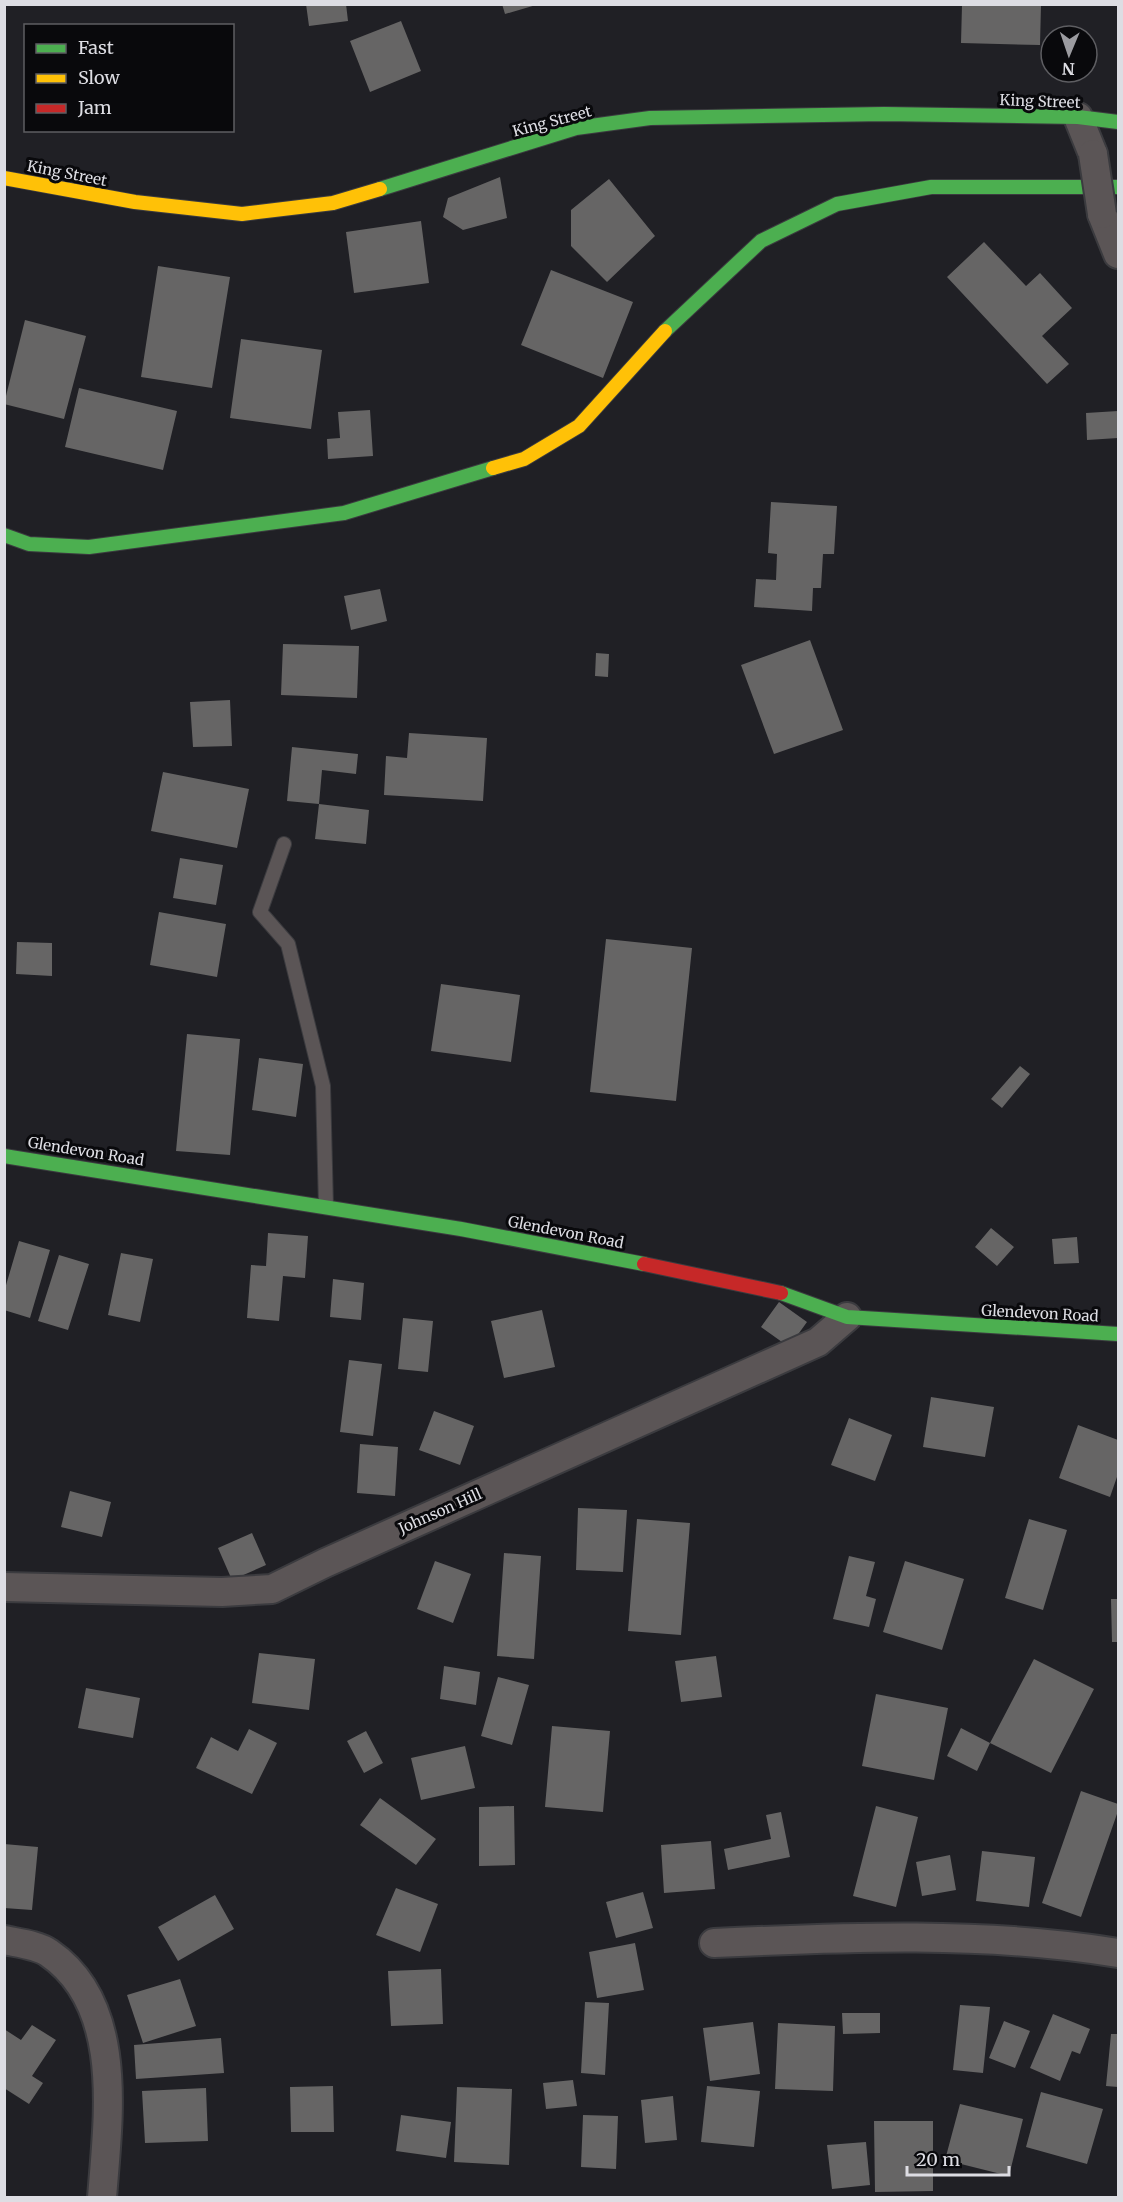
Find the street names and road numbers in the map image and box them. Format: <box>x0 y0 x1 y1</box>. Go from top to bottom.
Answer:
street label: King Street <box>999 90 1081 112</box>
street label: King Street <box>510 101 594 141</box>
street label: King Street <box>25 156 109 190</box>
street label: Glendevon Road <box>27 1132 145 1170</box>
street label: Glendevon Road <box>507 1211 625 1253</box>
street label: Glendevon Road <box>981 1300 1099 1326</box>
street label: Johnson Hill <box>394 1484 485 1538</box>

